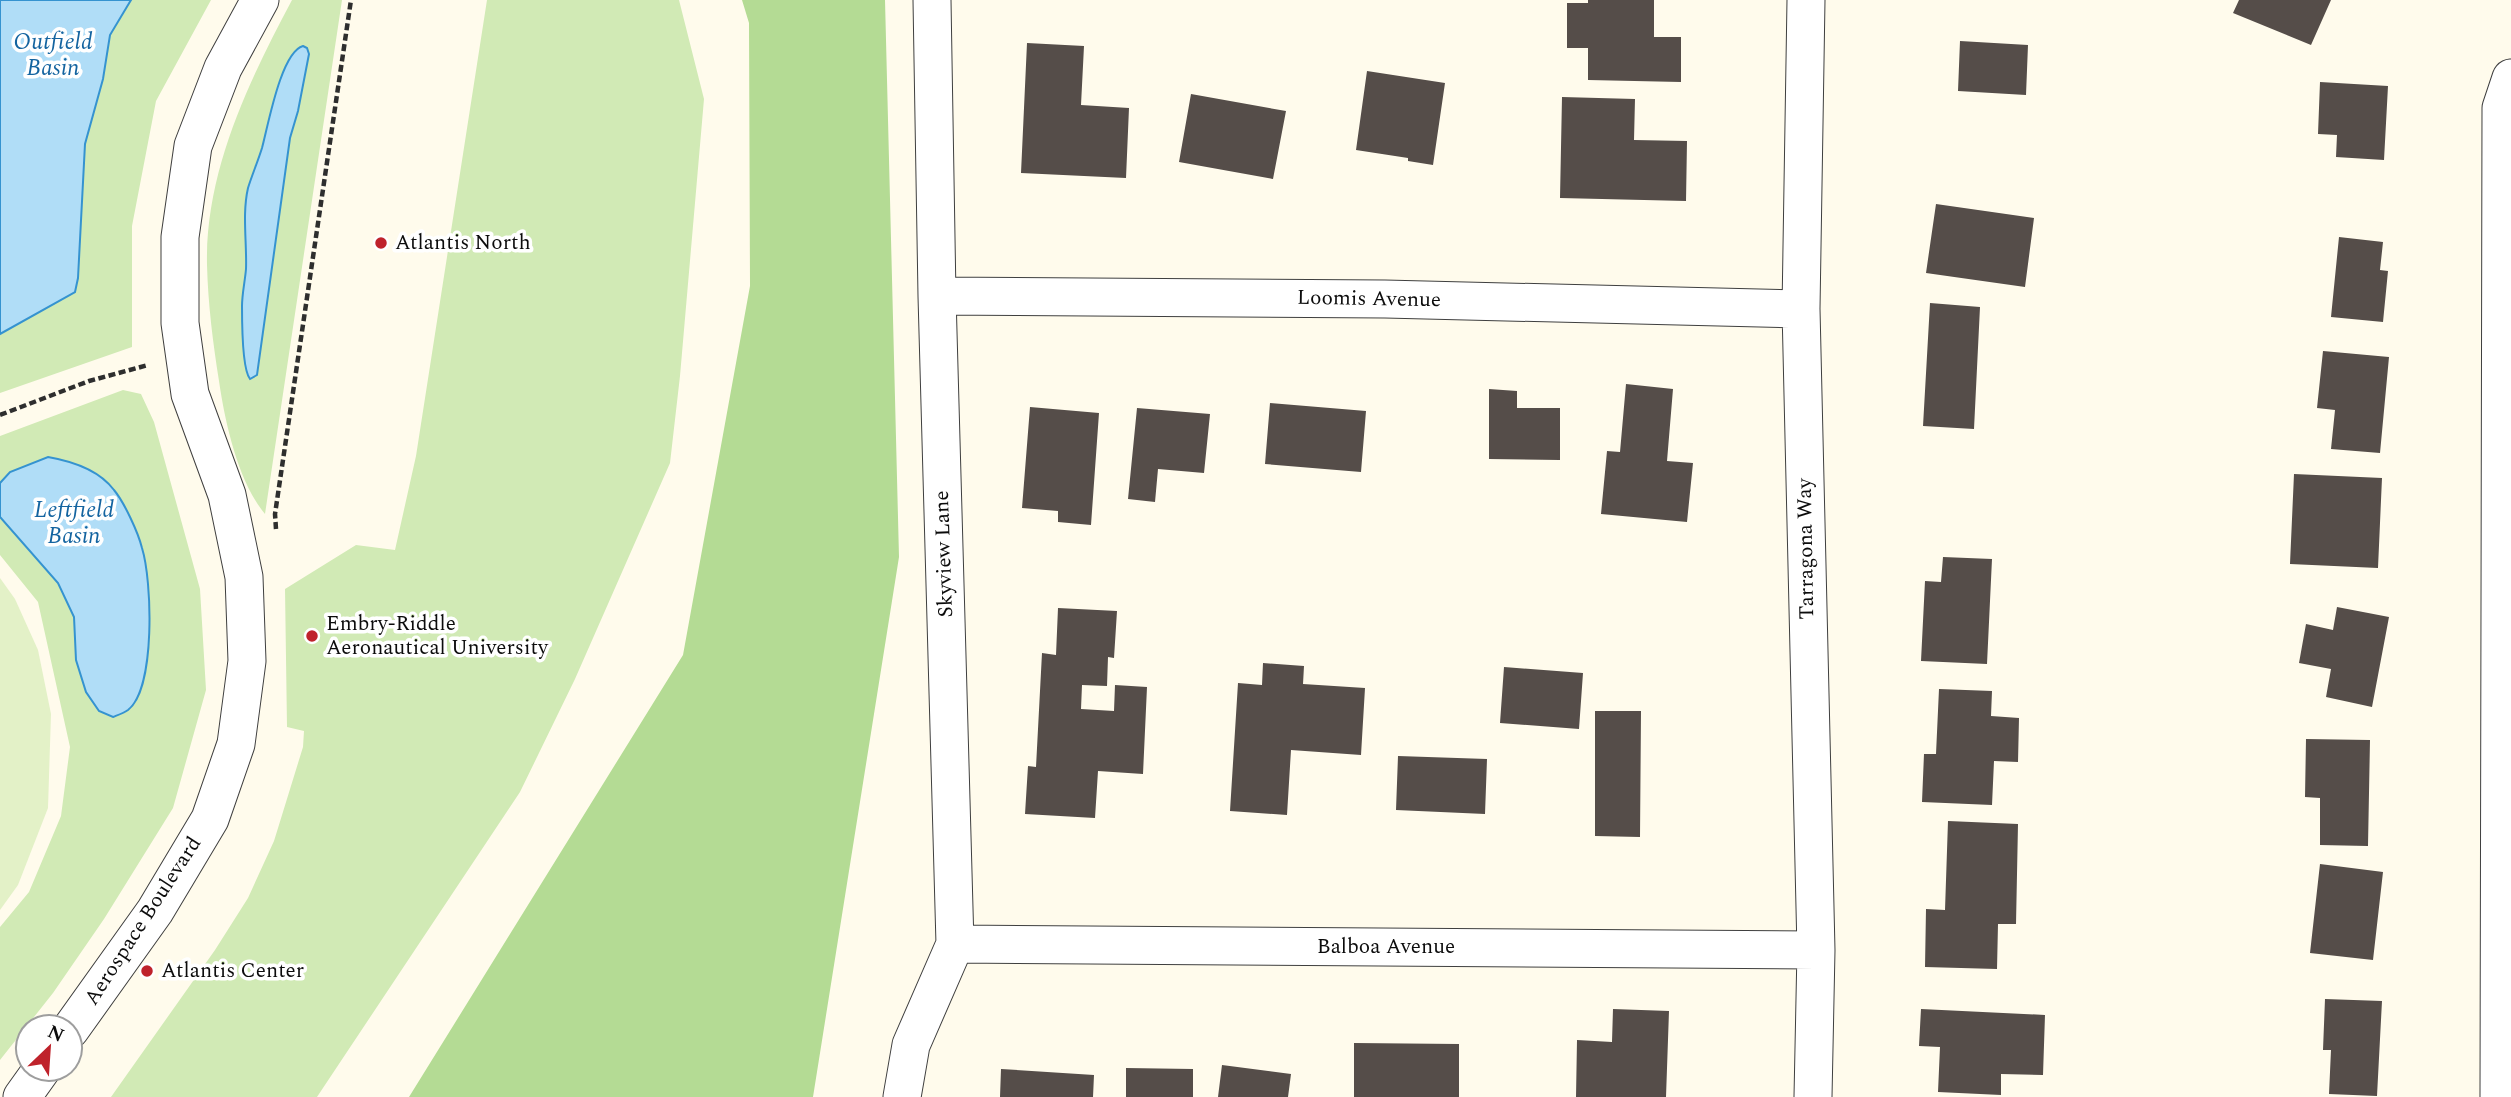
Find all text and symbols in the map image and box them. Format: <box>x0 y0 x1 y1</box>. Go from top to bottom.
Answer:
water label: Outfield Basin <box>13 25 93 86</box>
place label: Atlantis North <box>395 227 531 259</box>
marker: Atlantis North <box>373 235 389 251</box>
street label: Loomis Avenue <box>1297 282 1441 316</box>
street label: Tarragona Way <box>1789 477 1823 620</box>
street label: Skyview Lane <box>926 490 962 618</box>
water label: Leftfield Basin <box>34 493 114 554</box>
place label: Embry-Riddle Aeronautical University <box>326 608 549 664</box>
marker: Embry-Riddle Aeronautical University <box>304 628 320 644</box>
street label: Aerospace Boulevard <box>76 830 210 1012</box>
street label: Balboa Avenue <box>1317 931 1455 963</box>
place label: Atlantis Center <box>161 955 304 987</box>
marker: Atlantis Center <box>139 963 155 979</box>
north arrow <box>14 1013 84 1083</box>
text: N <box>42 1018 69 1050</box>

